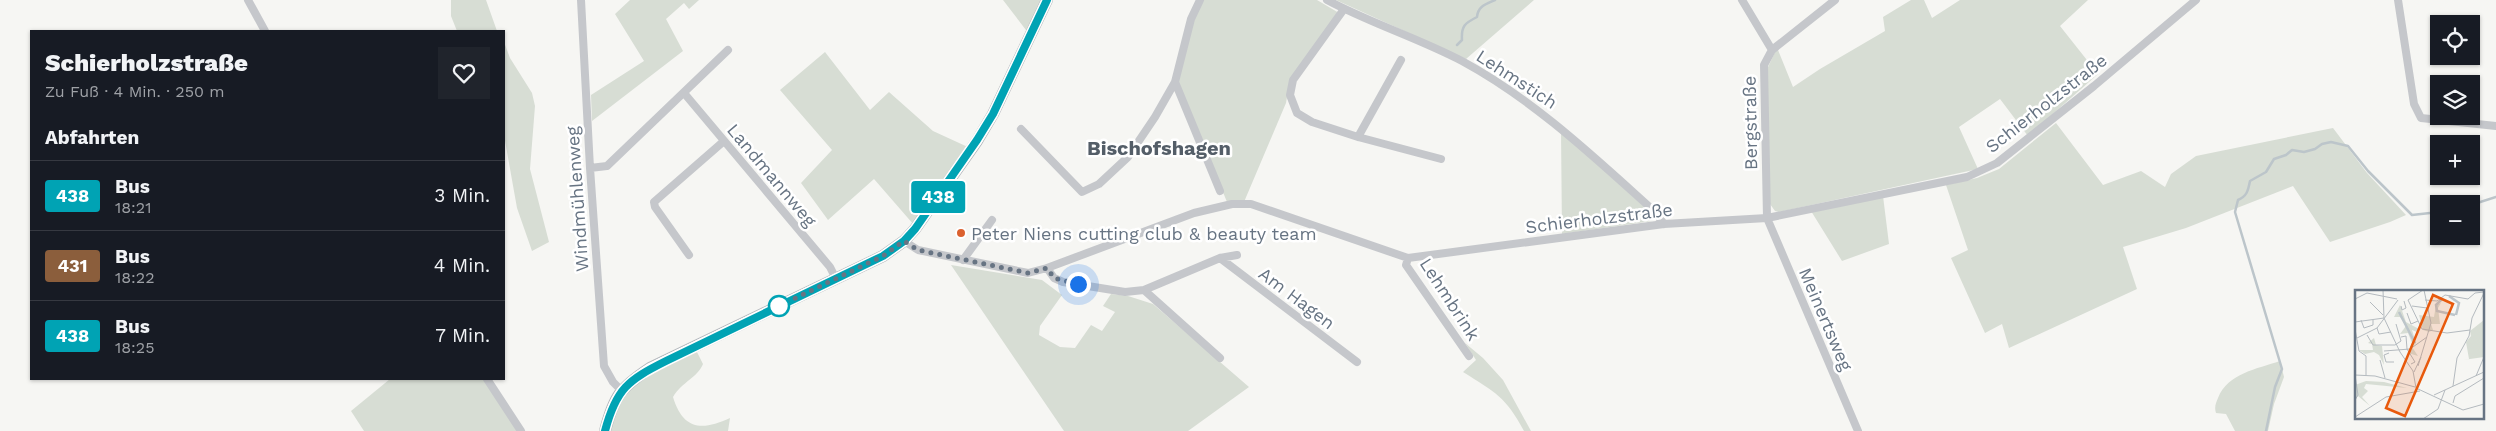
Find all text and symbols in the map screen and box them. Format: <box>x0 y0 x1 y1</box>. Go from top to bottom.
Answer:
map controls <box>2430 15 2480 245</box>
button: locate <box>2430 15 2480 65</box>
street label: Lehmstich <box>1473 45 1561 113</box>
button: heart <box>438 47 490 99</box>
text: Schierholzstraße <box>45 49 248 77</box>
street label: Schierholzstraße <box>1981 49 2111 157</box>
button: layers <box>2430 75 2480 125</box>
street label: Bergstraße <box>1739 76 1761 170</box>
text: Zu Fuß · 4 Min. · 250 m <box>45 82 225 101</box>
street label: Landmannweg <box>723 119 821 231</box>
street label: Windmühlenweg <box>561 125 593 272</box>
text: Abfahrten <box>45 126 139 149</box>
button: + <box>2430 135 2480 185</box>
district label: Bischofshagen <box>1087 136 1231 160</box>
text: Bus <box>115 175 150 198</box>
line badge: 438 <box>909 181 967 213</box>
text: 3 Min. <box>434 184 490 207</box>
text: 438 <box>56 185 89 206</box>
text: 438 <box>921 186 955 207</box>
button: − <box>2430 195 2480 245</box>
text: 18:21 <box>115 198 151 217</box>
street label: Schierholzstraße <box>1524 199 1674 237</box>
place label: Peter Niens cutting club & beauty team <box>971 223 1317 244</box>
marker: Peter Niens cutting club & beauty team <box>955 227 967 239</box>
text: Bus <box>115 245 150 268</box>
text: 4 Min. <box>434 254 490 277</box>
street label: Lehmbrink <box>1416 254 1484 344</box>
text: 431 <box>57 255 88 276</box>
street label: Am Hagen <box>1255 263 1339 333</box>
street label: Meinertsweg <box>1795 264 1857 374</box>
text: 18:22 <box>115 268 155 287</box>
your location <box>1066 272 1091 297</box>
inset map <box>2355 290 2484 418</box>
unlabelled marker <box>768 295 790 317</box>
text: Bus <box>115 315 150 338</box>
text: 7 Min. <box>435 324 490 347</box>
text: 438 <box>56 325 89 346</box>
text: 18:25 <box>115 338 154 357</box>

